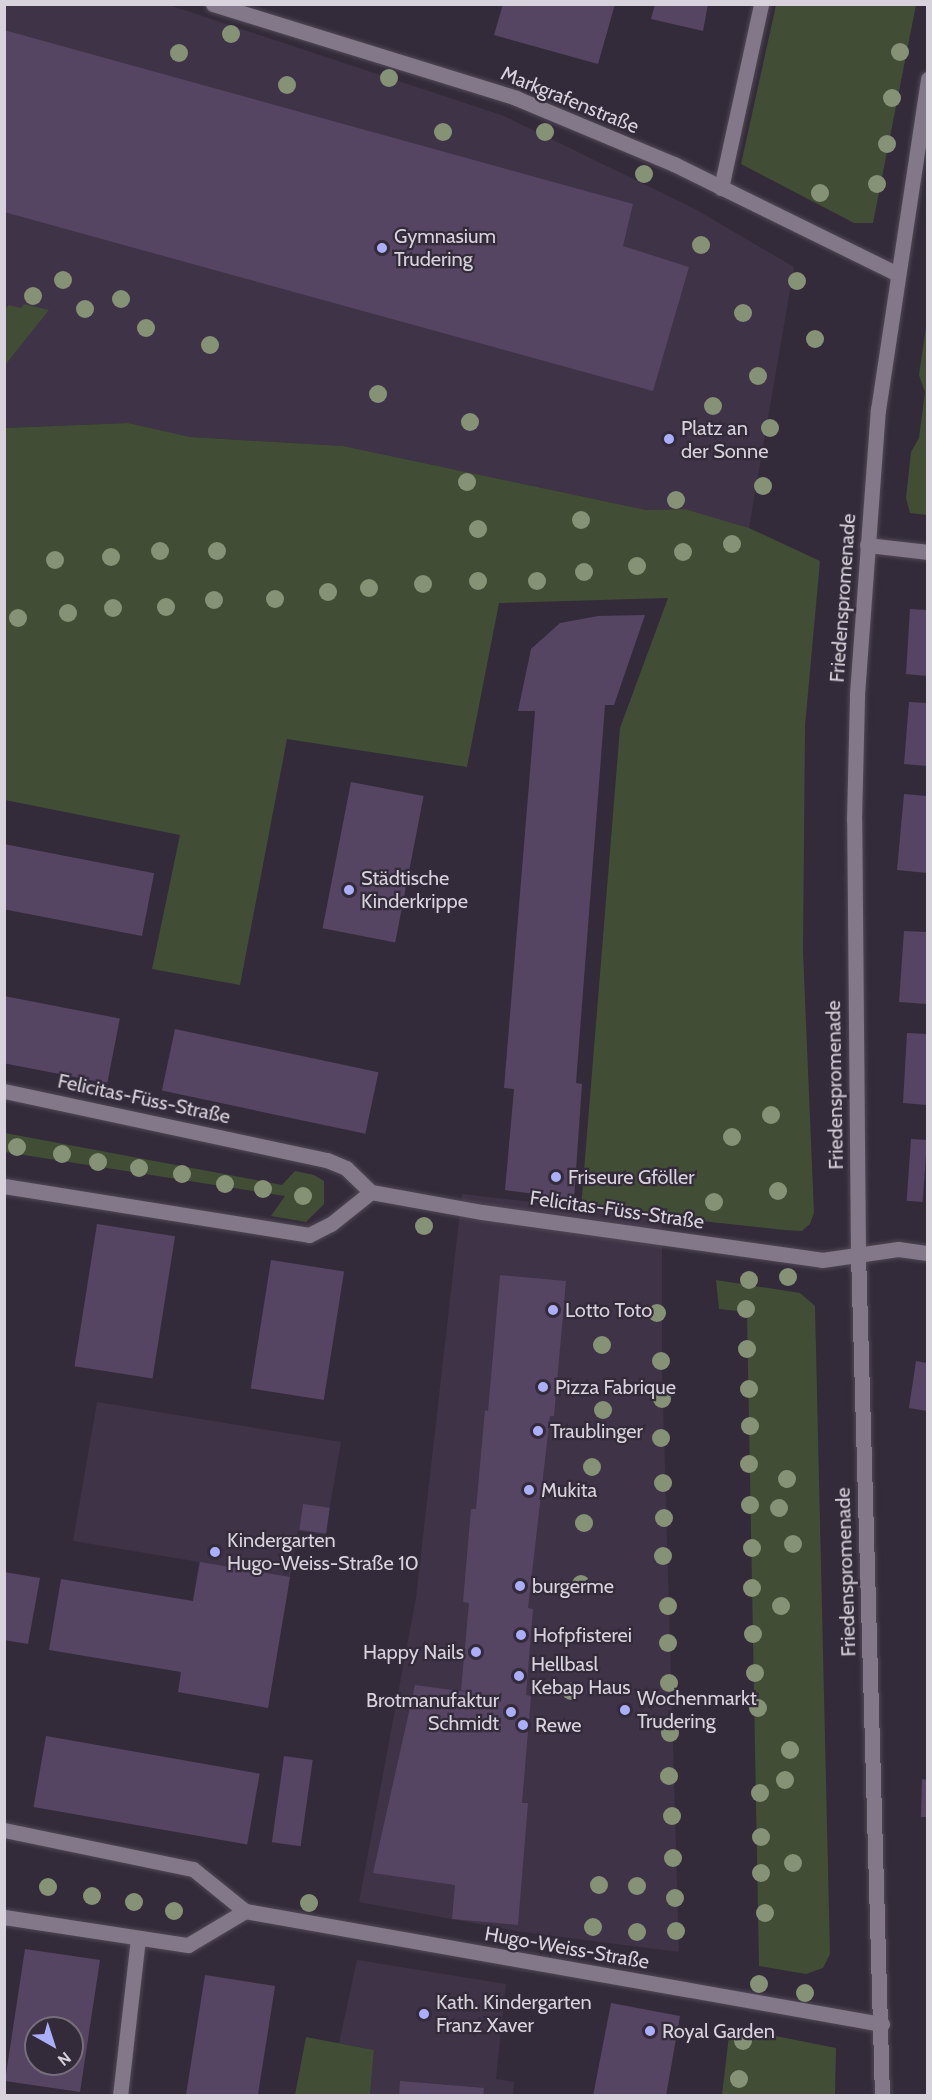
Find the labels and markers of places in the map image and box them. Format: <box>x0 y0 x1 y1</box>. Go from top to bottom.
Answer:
place label: Gymnasium Trudering <box>394 225 496 272</box>
marker: Gymnasium Trudering <box>375 241 389 255</box>
place label: Platz an der Sonne <box>681 416 768 463</box>
marker: Platz an der Sonne <box>662 432 676 446</box>
place label: Städtische Kinderkrippe <box>361 867 468 914</box>
marker: Städtische Kinderkrippe <box>342 883 356 897</box>
place label: Friseure Gföller <box>568 1165 694 1189</box>
marker: Friseure Gföller <box>549 1170 563 1184</box>
place label: Lotto Toto <box>565 1298 652 1322</box>
marker: Lotto Toto <box>546 1303 560 1317</box>
place label: Pizza Fabrique <box>555 1375 676 1399</box>
marker: Pizza Fabrique <box>536 1380 550 1394</box>
place label: Traublinger <box>550 1419 643 1443</box>
marker: Traublinger <box>531 1424 545 1438</box>
place label: Mukita <box>541 1478 597 1502</box>
marker: Mukita <box>522 1483 536 1497</box>
place label: Kindergarten Hugo-Weiss-Straße 10 <box>227 1528 419 1575</box>
marker: Kindergarten Hugo-Weiss-Straße 10 <box>208 1545 222 1559</box>
place label: burgerme <box>532 1574 614 1598</box>
marker: burgerme <box>513 1579 527 1593</box>
place label: Hofpfisterei <box>533 1623 632 1647</box>
marker: Hofpfisterei <box>514 1628 528 1642</box>
place label: Happy Nails <box>363 1640 464 1664</box>
marker: Happy Nails <box>469 1645 483 1659</box>
place label: Hellbasl Kebap Haus <box>531 1652 630 1699</box>
marker: Hellbasl Kebap Haus <box>512 1669 526 1683</box>
place label: Wochenmarkt Trudering <box>637 1686 757 1733</box>
place label: Brotmanufaktur Schmidt <box>366 1688 499 1735</box>
marker: Wochenmarkt Trudering <box>618 1703 632 1717</box>
marker: Brotmanufaktur Schmidt <box>504 1705 518 1719</box>
place label: Rewe <box>535 1713 582 1737</box>
marker: Rewe <box>516 1718 530 1732</box>
place label: Kath. Kindergarten Franz Xaver <box>436 1990 592 2037</box>
marker: Kath. Kindergarten Franz Xaver <box>417 2007 431 2021</box>
place label: Royal Garden <box>662 2019 775 2043</box>
marker: Royal Garden <box>643 2024 657 2038</box>

